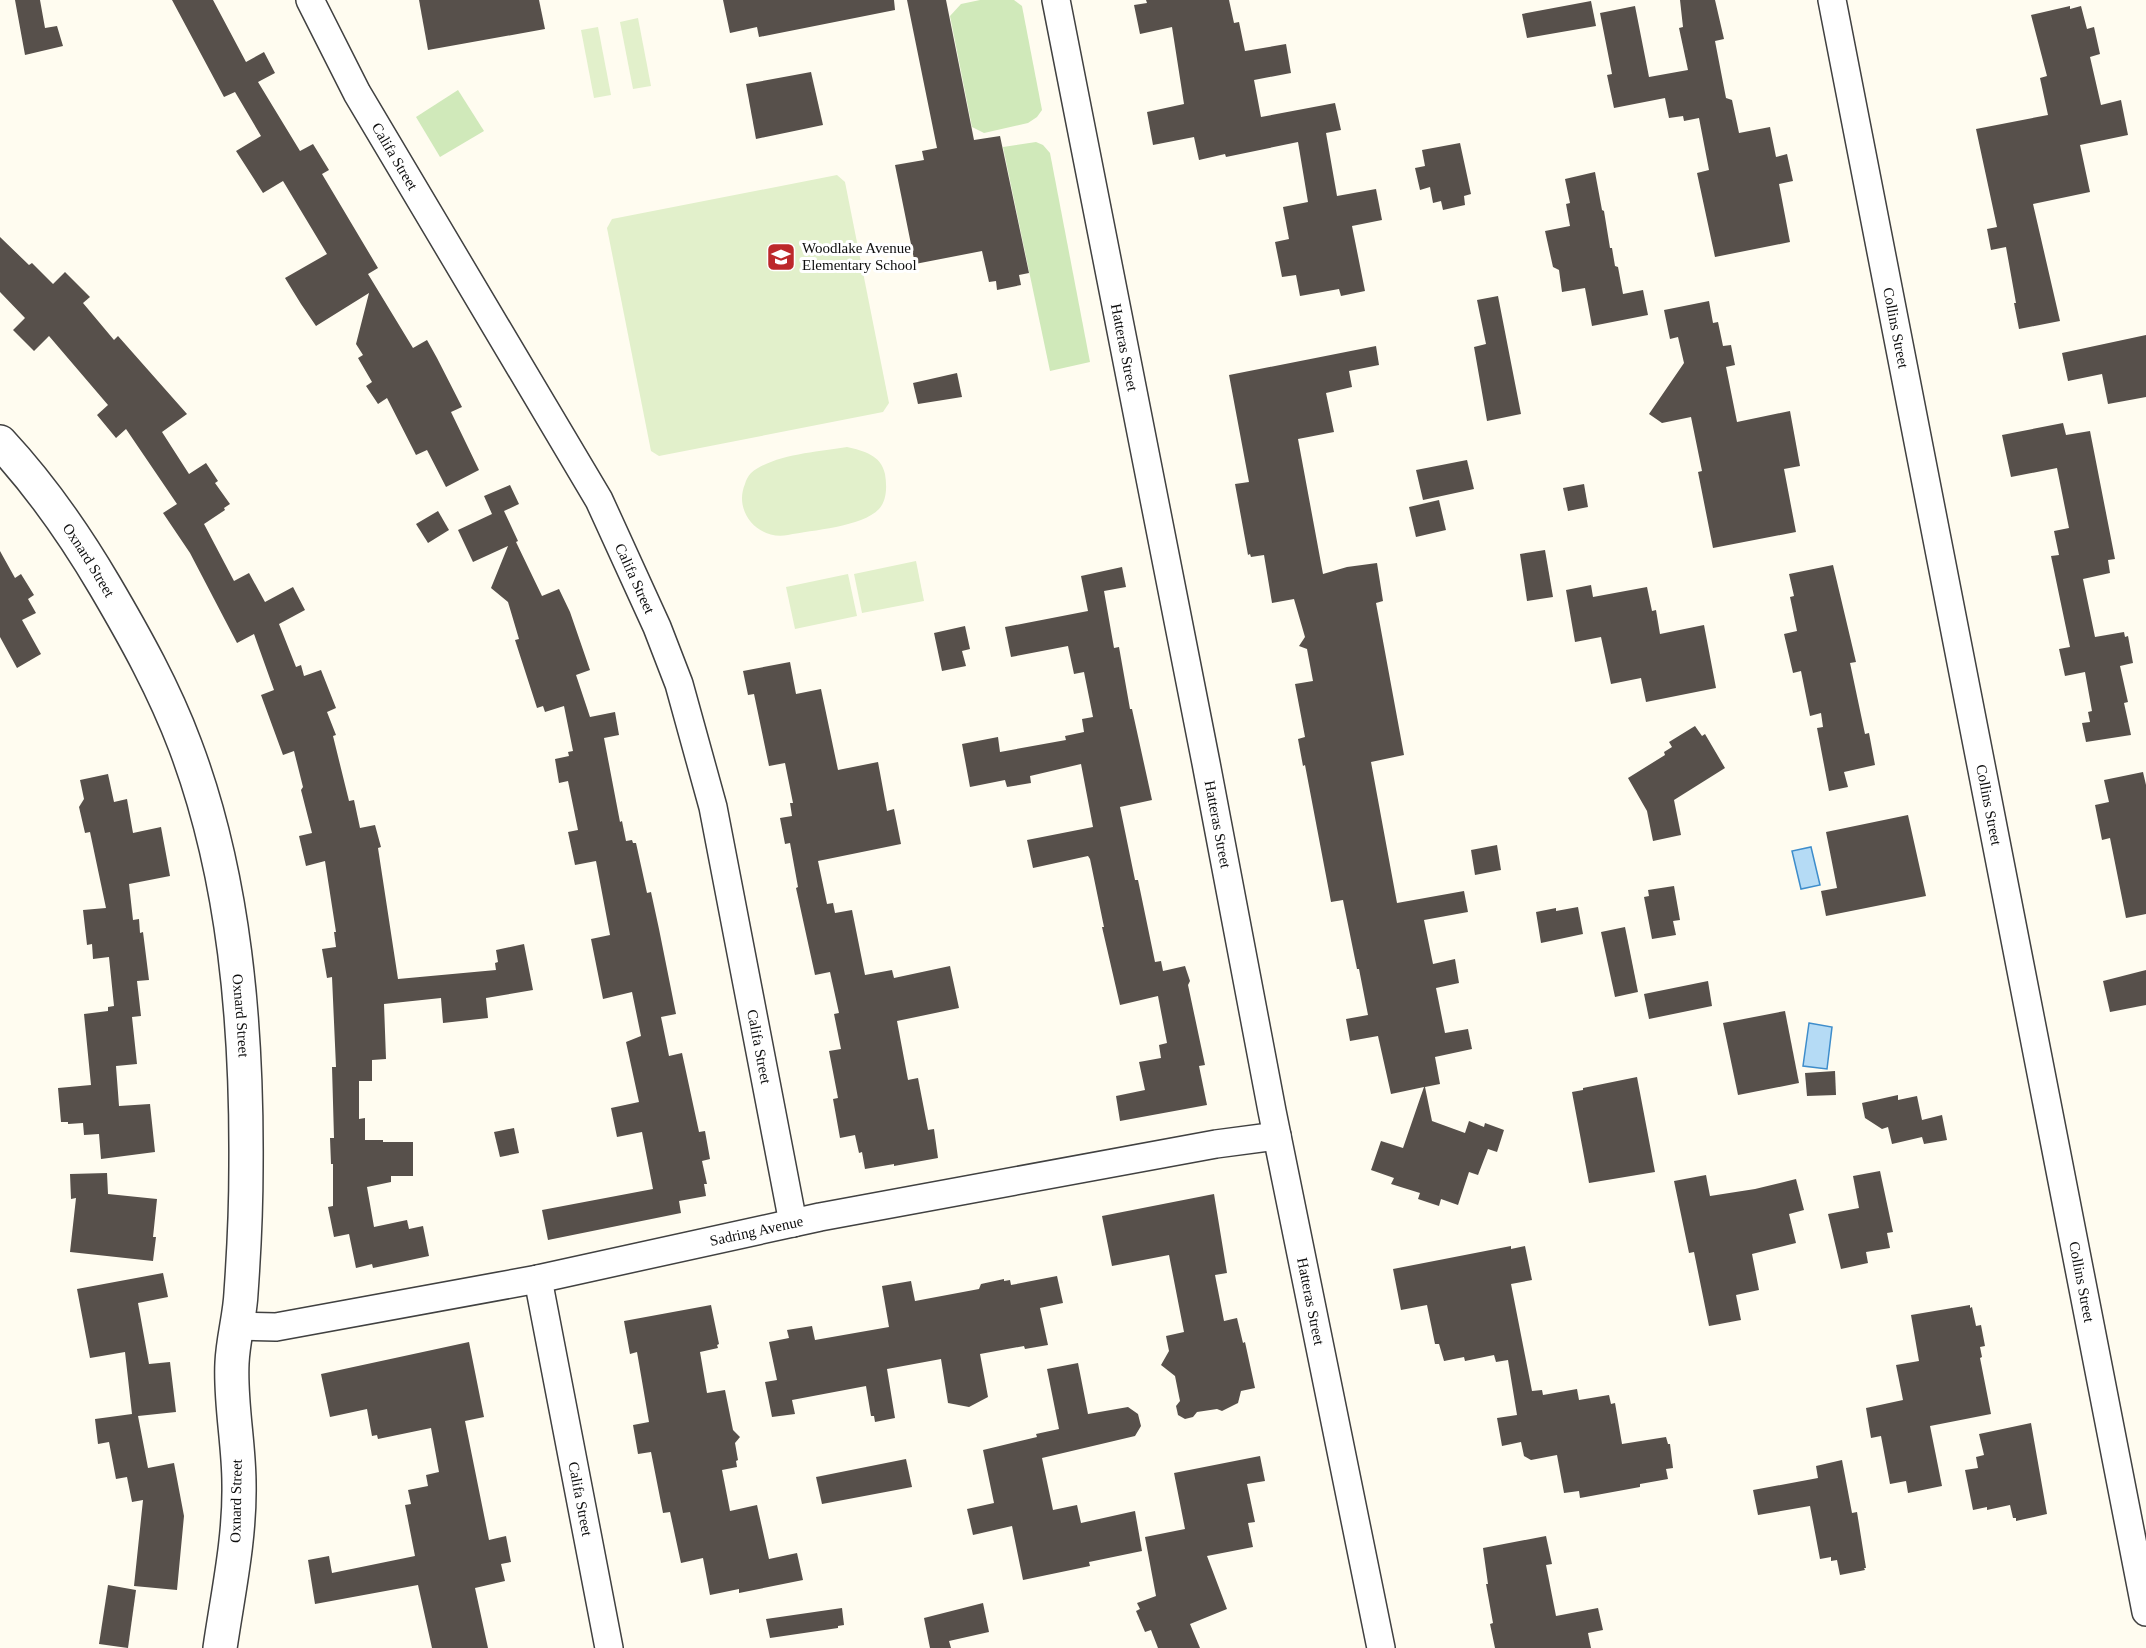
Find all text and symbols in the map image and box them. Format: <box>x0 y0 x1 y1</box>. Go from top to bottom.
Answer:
street label: Califa Street <box>369 120 421 194</box>
place label: Woodlake Avenue Elementary School <box>802 240 917 273</box>
school or university icon: Woodlake Avenue Elementary School <box>765 241 797 273</box>
street label: Collins Street <box>1880 286 1912 371</box>
street label: Hatteras Street <box>1108 302 1141 393</box>
street label: Oxnard Street <box>59 520 118 601</box>
street label: Califa Street <box>612 541 658 617</box>
street label: Collins Street <box>1973 763 2005 848</box>
street label: Hatteras Street <box>1201 779 1234 870</box>
street label: Oxnard Street <box>229 973 252 1059</box>
street label: Califa Street <box>744 1008 774 1086</box>
street label: Sadring Avenue <box>708 1213 805 1249</box>
street label: Collins Street <box>2066 1240 2098 1325</box>
street label: Hatteras Street <box>1294 1256 1327 1347</box>
street label: Oxnard Street <box>227 1458 245 1543</box>
street label: Califa Street <box>565 1460 595 1538</box>

